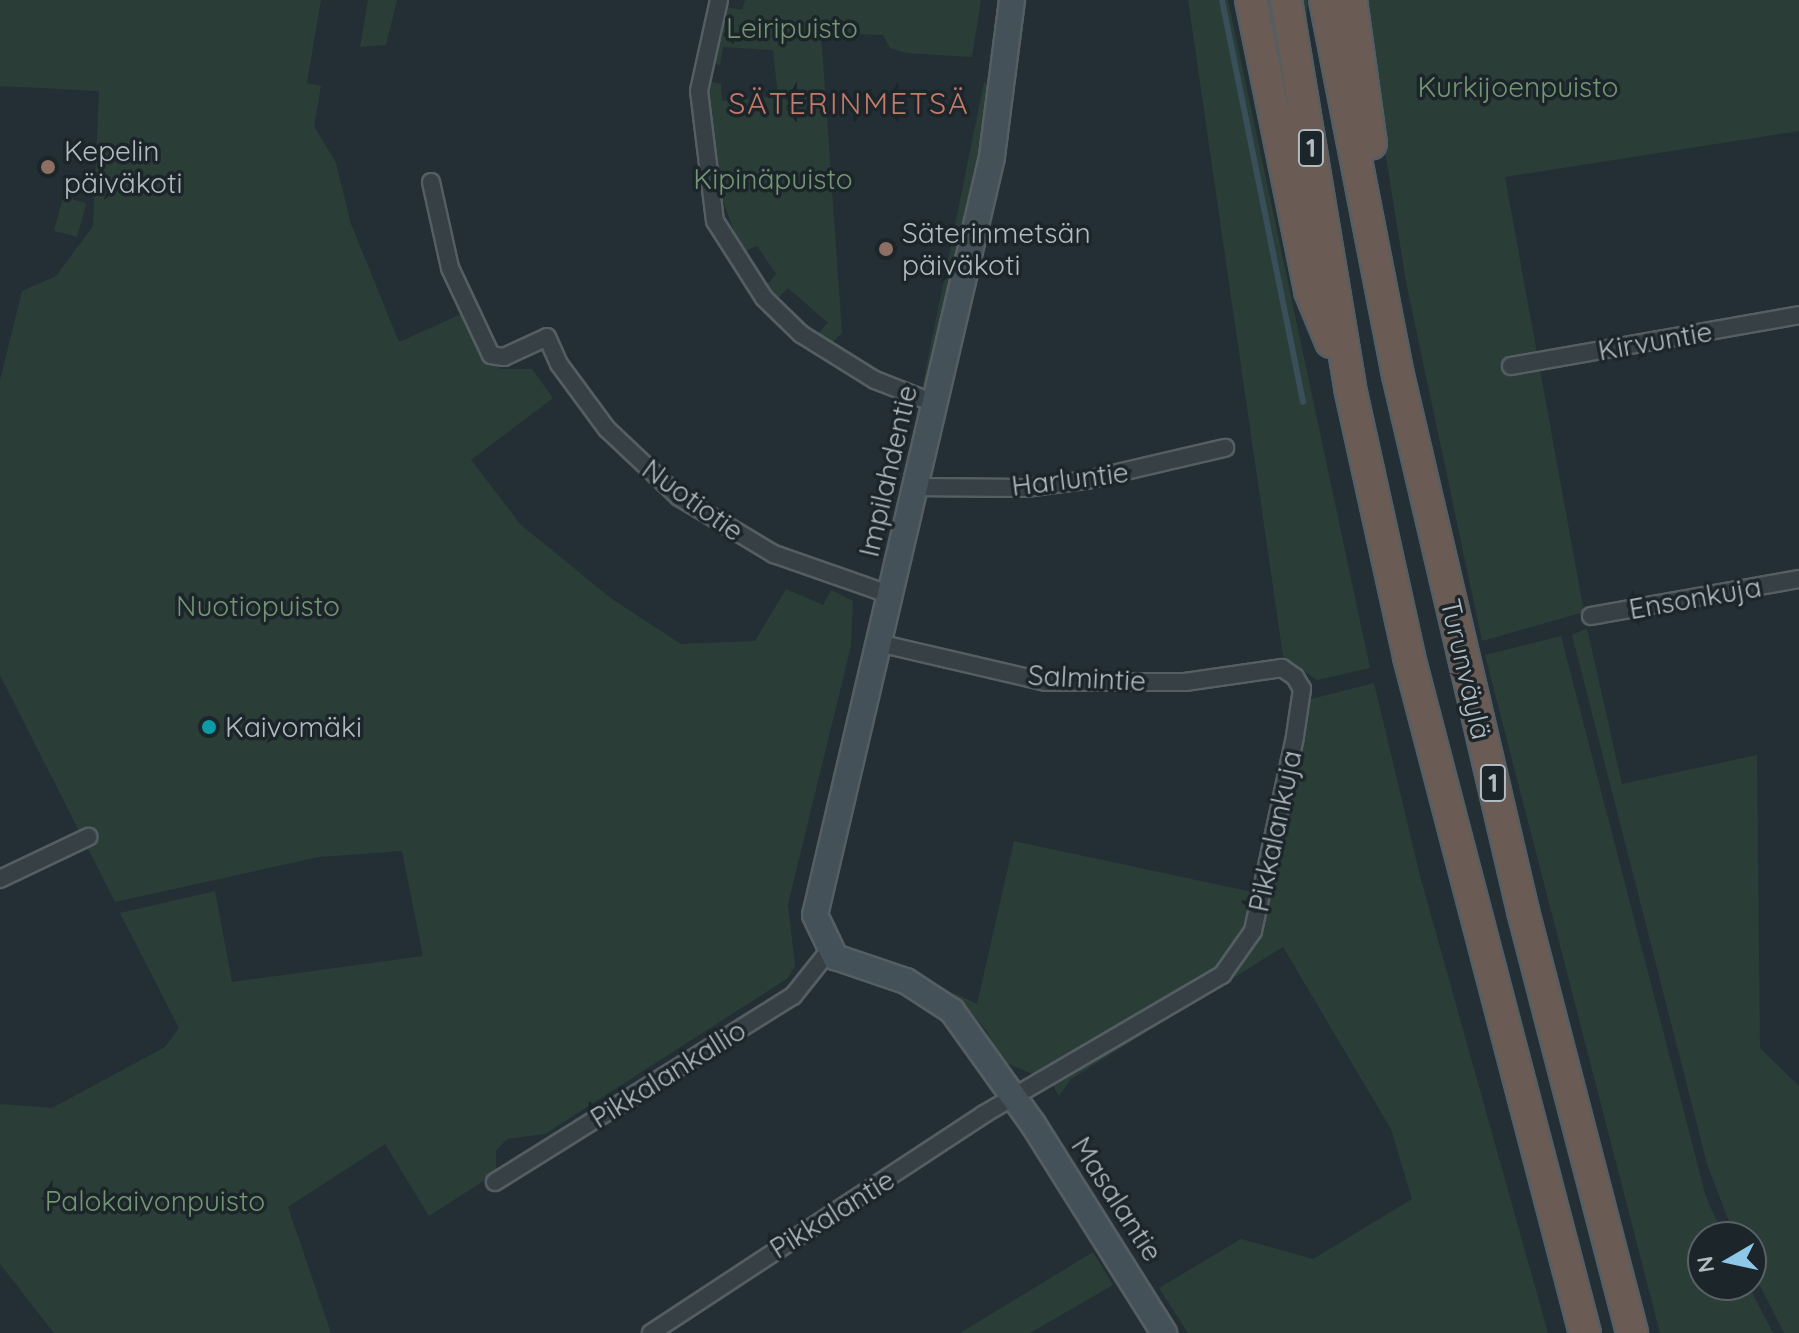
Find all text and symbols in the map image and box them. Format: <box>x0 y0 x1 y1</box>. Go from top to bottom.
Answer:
park label: Leiripuisto <box>726 11 858 45</box>
park label: Kurkijoenpuisto <box>1417 70 1619 104</box>
district label: SÄTERINMETSÄ <box>728 85 970 121</box>
road number: 1 <box>1297 126 1325 170</box>
place label: Kepelin päiväkoti <box>64 134 182 200</box>
marker: Kepelin päiväkoti <box>39 158 57 176</box>
park label: Kipinäpuisto <box>693 162 853 196</box>
place label: Säterinmetsän päiväkoti <box>902 216 1091 282</box>
marker: Säterinmetsän päiväkoti <box>877 240 895 258</box>
street label: Kirvuntie <box>1595 314 1715 368</box>
street label: Impilahdentie <box>852 382 924 560</box>
street label: Nuotiotie <box>636 452 750 548</box>
street label: Harluntie <box>1010 455 1130 503</box>
street label: Ensonkuja <box>1626 570 1764 626</box>
park label: Nuotiopuisto <box>176 589 340 623</box>
street label: Turunväylä <box>1434 595 1498 743</box>
street label: Salmintie <box>1027 658 1147 698</box>
place label: Kaivomäki <box>225 710 362 744</box>
marker: Kaivomäki <box>200 718 218 736</box>
street label: Pikkalankuja <box>1241 747 1309 915</box>
road number: 1 <box>1479 761 1507 805</box>
street label: Pikkalankallio <box>584 1013 752 1135</box>
street label: Masalantie <box>1064 1131 1170 1267</box>
street label: Pikkalantie <box>764 1163 900 1265</box>
park label: Palokaivonpuisto <box>45 1184 265 1218</box>
north arrow <box>1687 1221 1767 1301</box>
text: N <box>1690 1254 1720 1275</box>

